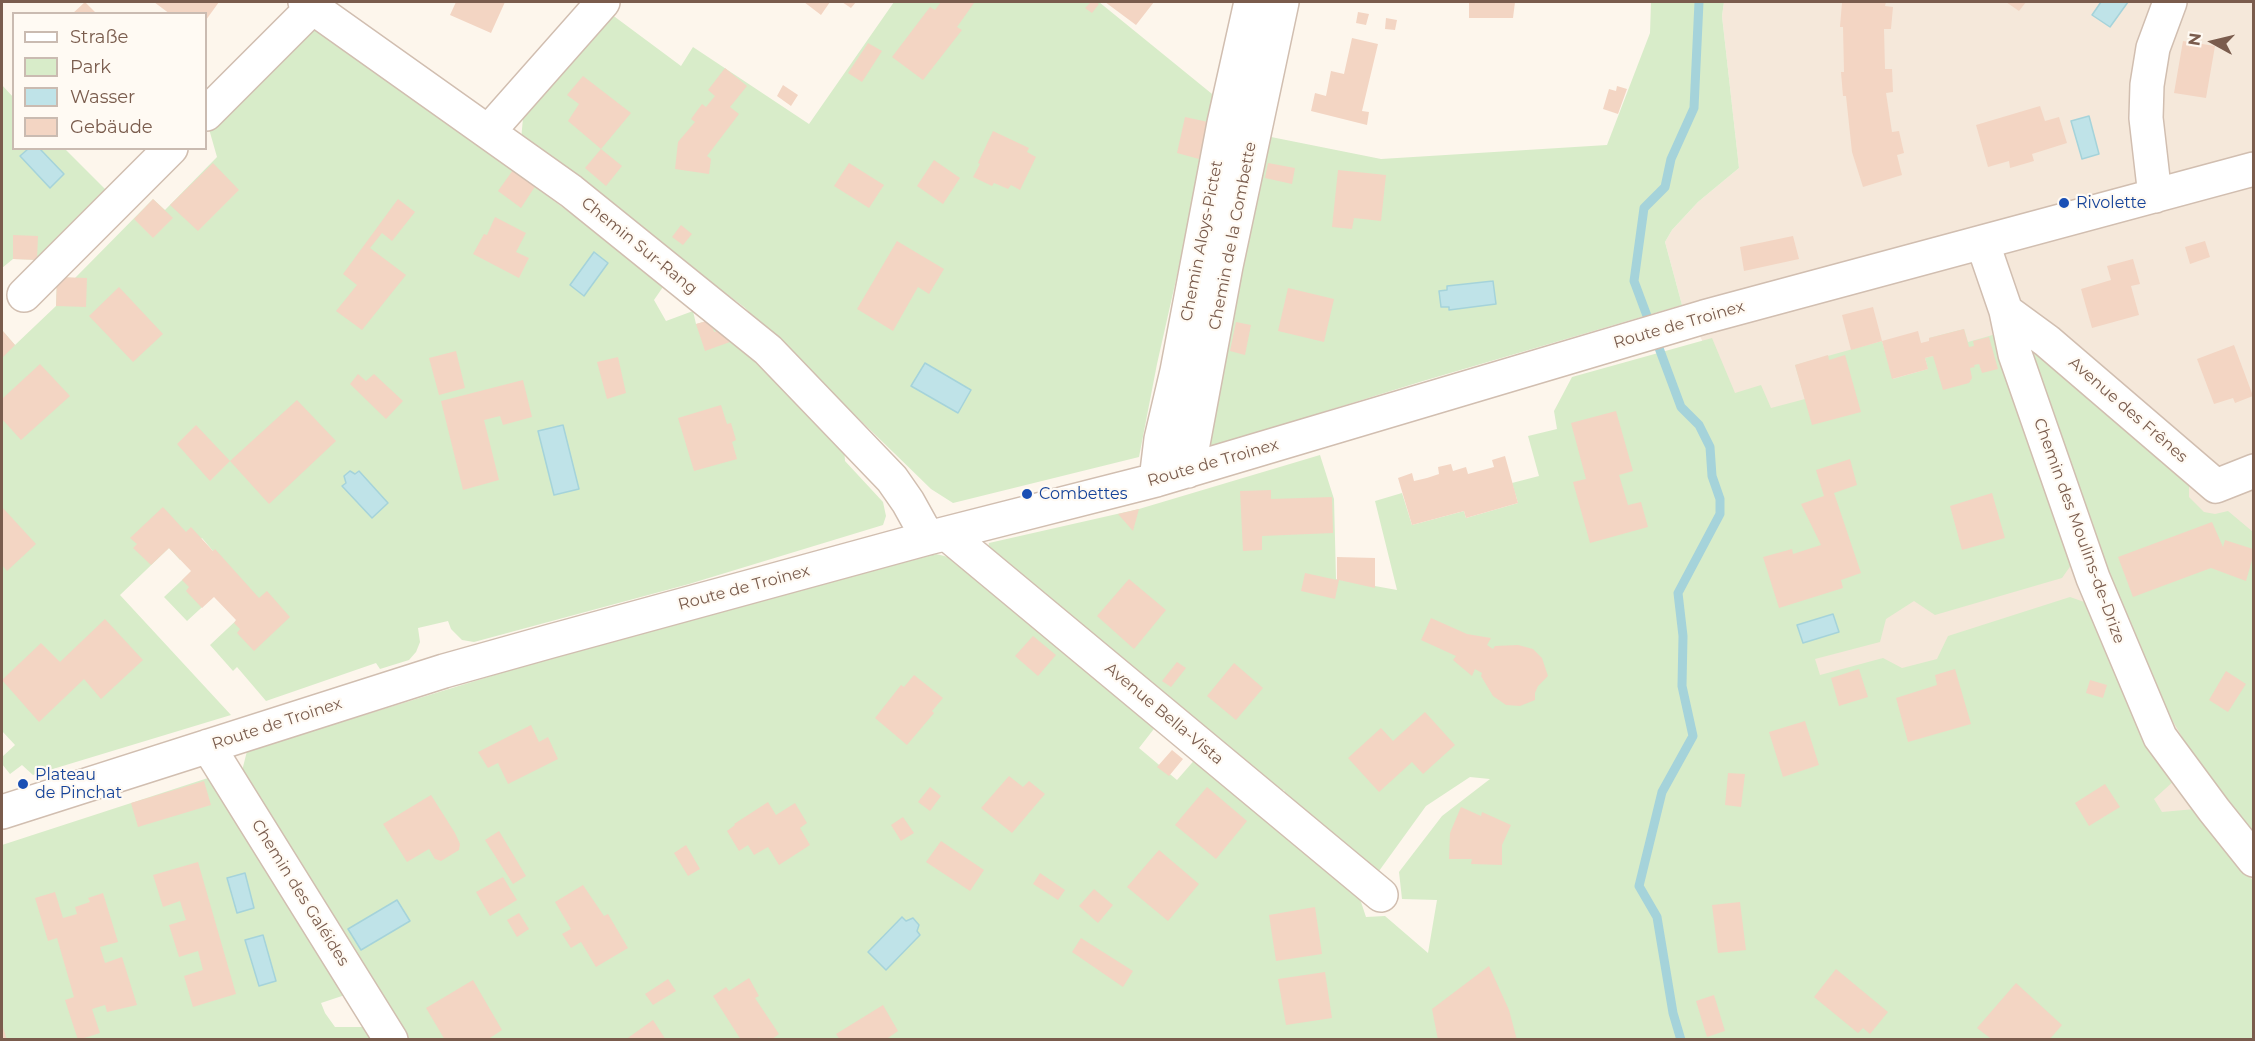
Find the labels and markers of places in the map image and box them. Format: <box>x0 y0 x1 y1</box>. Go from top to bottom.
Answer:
place label: Rivolette <box>2076 193 2146 213</box>
marker: Rivolette <box>2057 196 2071 210</box>
place label: Combettes <box>1039 484 1127 504</box>
marker: Combettes <box>1020 487 1034 501</box>
place label: Plateau de Pinchat <box>35 765 122 803</box>
marker: Plateau de Pinchat <box>16 777 30 791</box>

